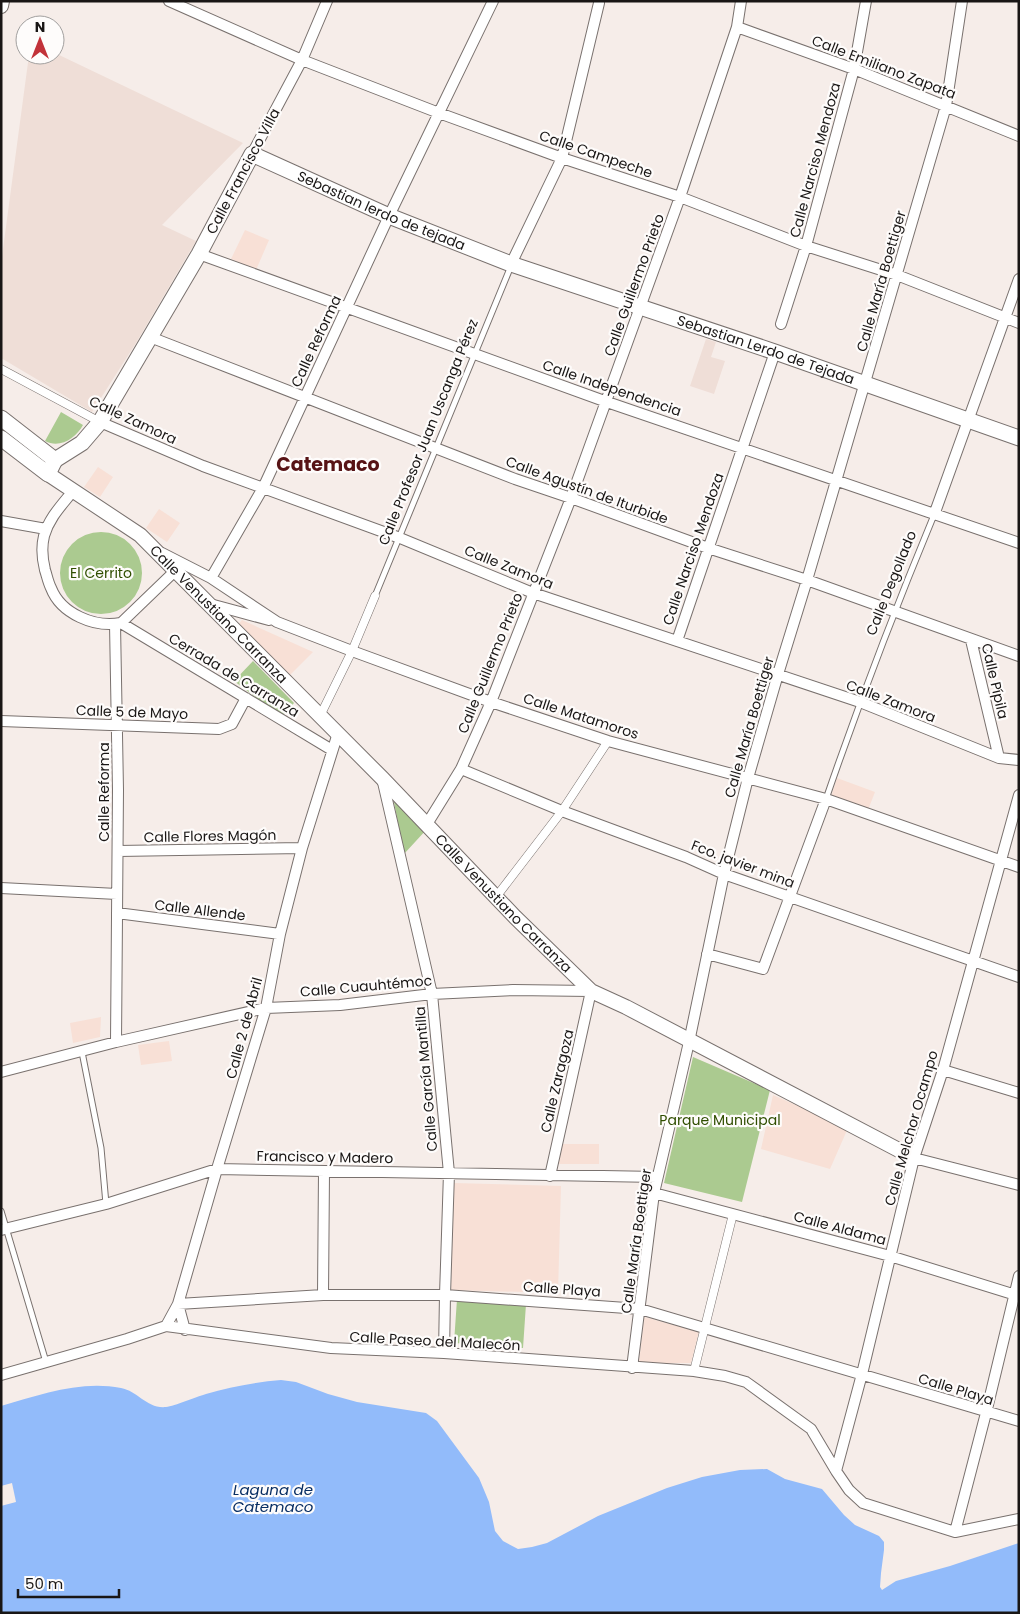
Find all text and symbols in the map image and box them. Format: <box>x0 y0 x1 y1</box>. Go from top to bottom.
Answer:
north arrow <box>15 15 65 65</box>
text: N <box>35 17 45 37</box>
street label: Calle Emiliano Zapata <box>809 30 959 104</box>
street label: Calle Narciso Mendoza <box>785 80 845 240</box>
street label: Calle Francisco Villa <box>201 104 285 238</box>
street label: Calle Campeche <box>537 125 656 183</box>
street label: Sebastian lerdo de tejada <box>294 166 468 255</box>
street label: Calle María Boettiger <box>851 208 911 354</box>
street label: Calle Guillermo Prieto <box>599 211 669 359</box>
street label: Calle Reforma <box>286 292 346 390</box>
street label: Sebastian Lerdo de Tejada <box>675 310 857 389</box>
street label: Calle Profesor Juan Uscanga Pérez <box>373 316 483 548</box>
street label: Calle Independencia <box>540 355 684 421</box>
street label: Calle Zamora <box>86 391 180 449</box>
district label: Catemaco <box>276 451 380 478</box>
street label: Calle Agustín de Iturbide <box>503 451 671 529</box>
street label: Calle Narciso Mendoza <box>657 470 729 628</box>
street label: Calle Degollado <box>861 528 921 638</box>
street label: Calle Zamora <box>461 540 557 594</box>
street label: Calle Venustiano Carranza <box>145 541 292 688</box>
park label: El Cerrito <box>70 563 132 583</box>
street label: Calle Guillermo Prieto <box>453 590 527 736</box>
street label: Cerrada de Carranza <box>165 628 303 722</box>
street label: Calle Pípila <box>977 641 1013 721</box>
street label: Calle María Boettiger <box>719 654 779 800</box>
street label: Calle Zamora <box>843 675 939 727</box>
street label: Calle Matamoros <box>521 688 641 744</box>
street label: Calle 5 de Mayo <box>76 700 189 724</box>
street label: Calle Reforma <box>94 742 114 842</box>
street label: Calle Flores Magón <box>143 825 277 847</box>
street label: Calle Venustiano Carranza <box>431 829 577 977</box>
street label: Fco. javier mina <box>688 835 798 893</box>
street label: Calle Allende <box>153 894 247 926</box>
street label: Calle Cuauhtémoc <box>299 970 433 1002</box>
street label: Calle 2 de Abril <box>221 975 267 1081</box>
street label: Calle García Mantilla <box>410 1006 442 1152</box>
street label: Calle Zaragoza <box>535 1027 579 1135</box>
street label: Calle Melchor Ocampo <box>879 1048 943 1208</box>
park label: Parque Municipal <box>659 1110 781 1130</box>
street label: Francisco y Madero <box>257 1146 394 1168</box>
street label: Calle María Boettiger <box>616 1167 656 1315</box>
street label: Calle Aldama <box>791 1206 889 1250</box>
street label: Calle Playa <box>522 1276 602 1302</box>
street label: Calle Paseo del Malecón <box>349 1327 521 1355</box>
street label: Calle Playa <box>916 1368 996 1410</box>
water label: Laguna de Catemaco <box>233 1479 313 1517</box>
scale bar <box>18 1566 119 1598</box>
text: 50 m <box>25 1573 63 1594</box>

